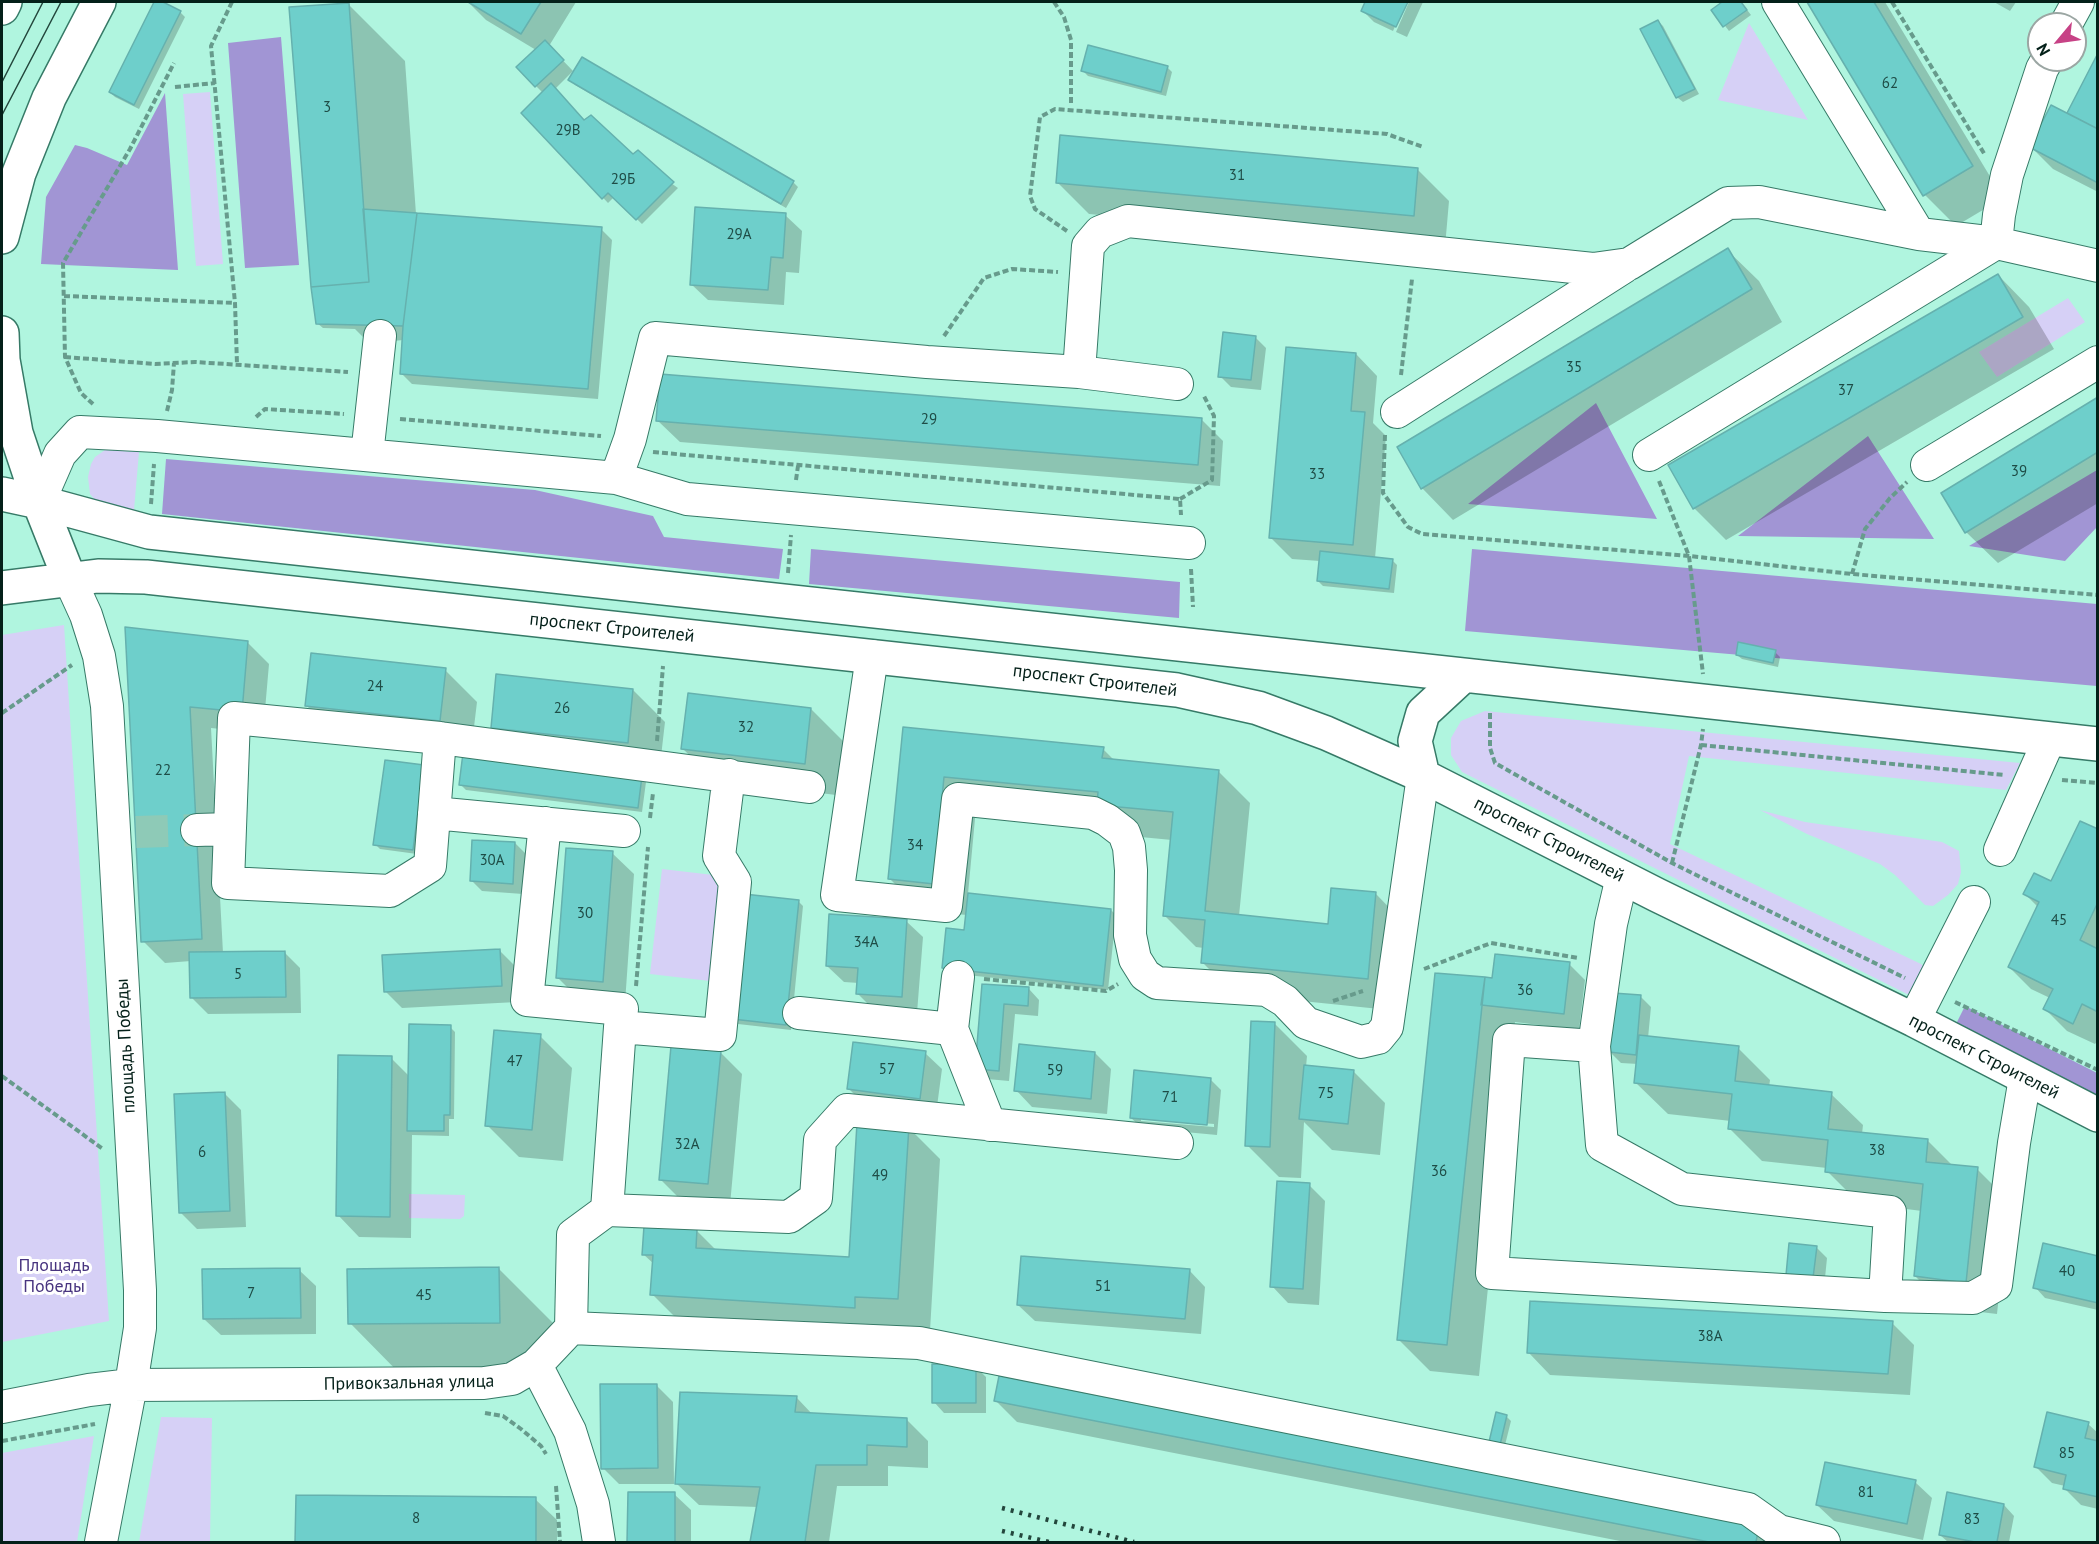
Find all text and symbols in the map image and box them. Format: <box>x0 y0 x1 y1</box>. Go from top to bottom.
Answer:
north arrow <box>2027 12 2087 72</box>
text: N <box>2032 40 2054 59</box>
house number: 62 <box>1882 75 1898 93</box>
house number: 3 <box>323 99 331 117</box>
house number: 29В <box>555 122 581 140</box>
house number: 31 <box>1229 167 1245 185</box>
house number: 29Б <box>611 171 635 189</box>
house number: 29А <box>726 226 752 244</box>
house number: 35 <box>1566 359 1582 377</box>
house number: 37 <box>1838 382 1854 400</box>
house number: 29 <box>921 411 937 429</box>
house number: 39 <box>2011 463 2027 481</box>
house number: 33 <box>1309 466 1325 484</box>
street label: проспект Строителей <box>528 609 696 647</box>
street label: проспект Строителей <box>1011 660 1179 702</box>
house number: 24 <box>367 678 383 696</box>
house number: 26 <box>554 700 570 718</box>
house number: 32 <box>738 719 754 737</box>
house number: 22 <box>155 762 171 780</box>
street label: проспект Строителей <box>1470 793 1628 887</box>
house number: 34 <box>907 837 923 855</box>
house number: 30А <box>479 852 505 870</box>
house number: 30 <box>577 905 593 923</box>
house number: 45 <box>2051 912 2067 930</box>
house number: 34А <box>853 934 879 952</box>
house number: 5 <box>234 966 242 984</box>
street label: площадь Победы <box>112 978 140 1114</box>
house number: 36 <box>1517 982 1533 1000</box>
street label: проспект Строителей <box>1905 1010 2063 1104</box>
house number: 47 <box>507 1053 523 1071</box>
house number: 57 <box>879 1061 895 1079</box>
house number: 59 <box>1047 1062 1063 1080</box>
house number: 75 <box>1318 1085 1334 1103</box>
house number: 71 <box>1162 1089 1178 1107</box>
house number: 32А <box>674 1136 700 1154</box>
house number: 38 <box>1869 1142 1885 1160</box>
house number: 6 <box>198 1144 206 1162</box>
house number: 36 <box>1431 1163 1447 1181</box>
house number: 49 <box>872 1167 888 1185</box>
park label: Площадь Победы <box>18 1255 90 1298</box>
house number: 40 <box>2059 1263 2075 1281</box>
house number: 51 <box>1095 1278 1111 1296</box>
house number: 7 <box>247 1285 255 1303</box>
house number: 45 <box>416 1287 432 1305</box>
house number: 38А <box>1697 1328 1723 1346</box>
street label: Привокзальная улица <box>323 1371 495 1395</box>
house number: 85 <box>2059 1445 2075 1463</box>
house number: 81 <box>1858 1484 1874 1502</box>
house number: 8 <box>412 1510 420 1528</box>
house number: 83 <box>1964 1511 1980 1529</box>

